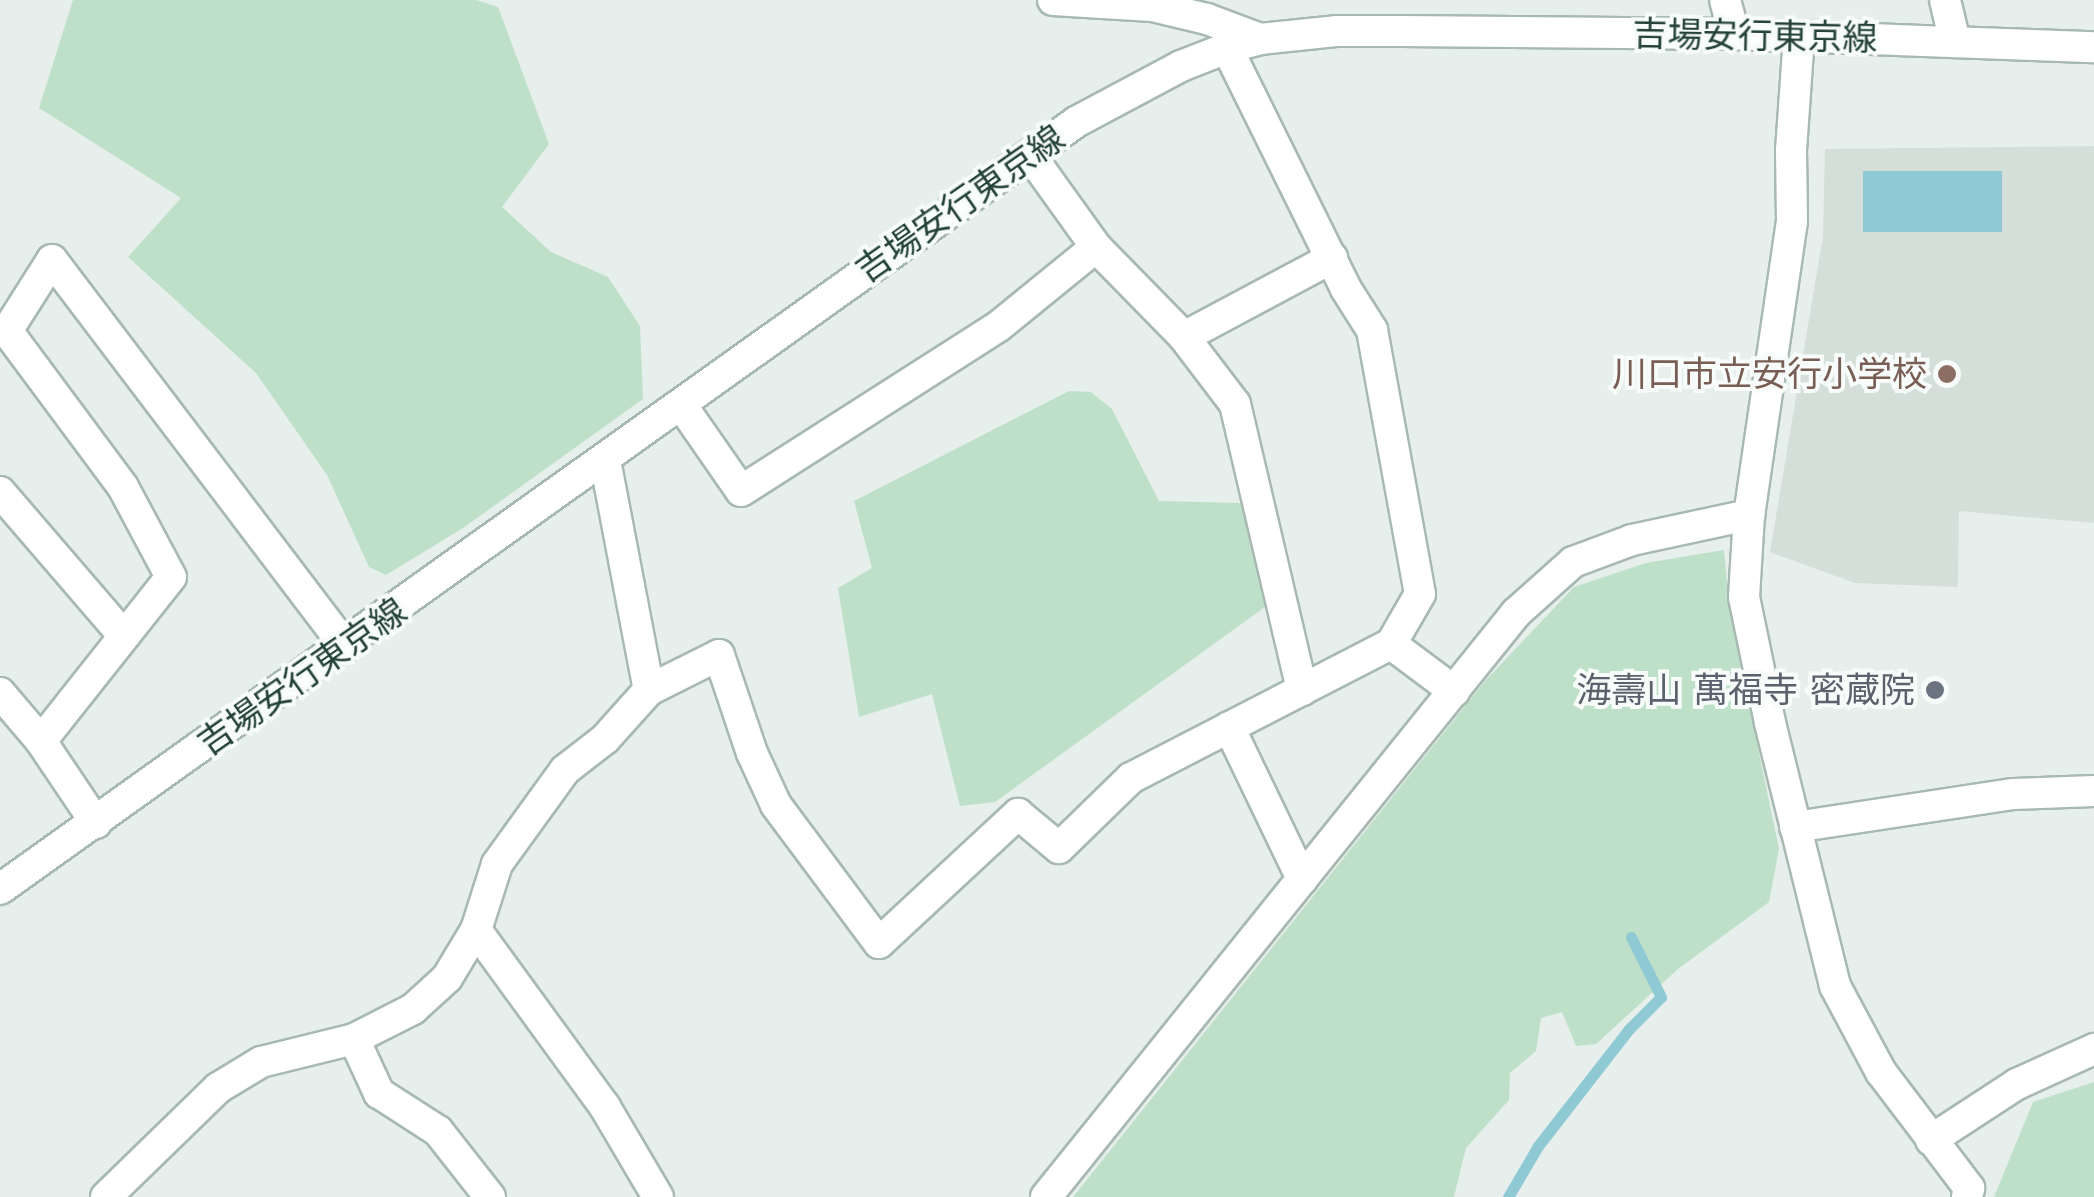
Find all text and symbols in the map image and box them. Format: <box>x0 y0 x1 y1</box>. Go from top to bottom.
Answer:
street label: 吉場安行東京線 <box>1632 13 1878 59</box>
street label: 吉場安行東京線 <box>848 117 1072 291</box>
place label: 川口市立安行小学校 <box>1612 353 1927 395</box>
marker: 川口市立安行小学校 <box>1936 363 1958 385</box>
street label: 吉場安行東京線 <box>190 590 414 764</box>
place label: 海壽山 萬福寺 密蔵院 <box>1576 669 1915 711</box>
marker: 海壽山 萬福寺 密蔵院 <box>1924 679 1946 701</box>

